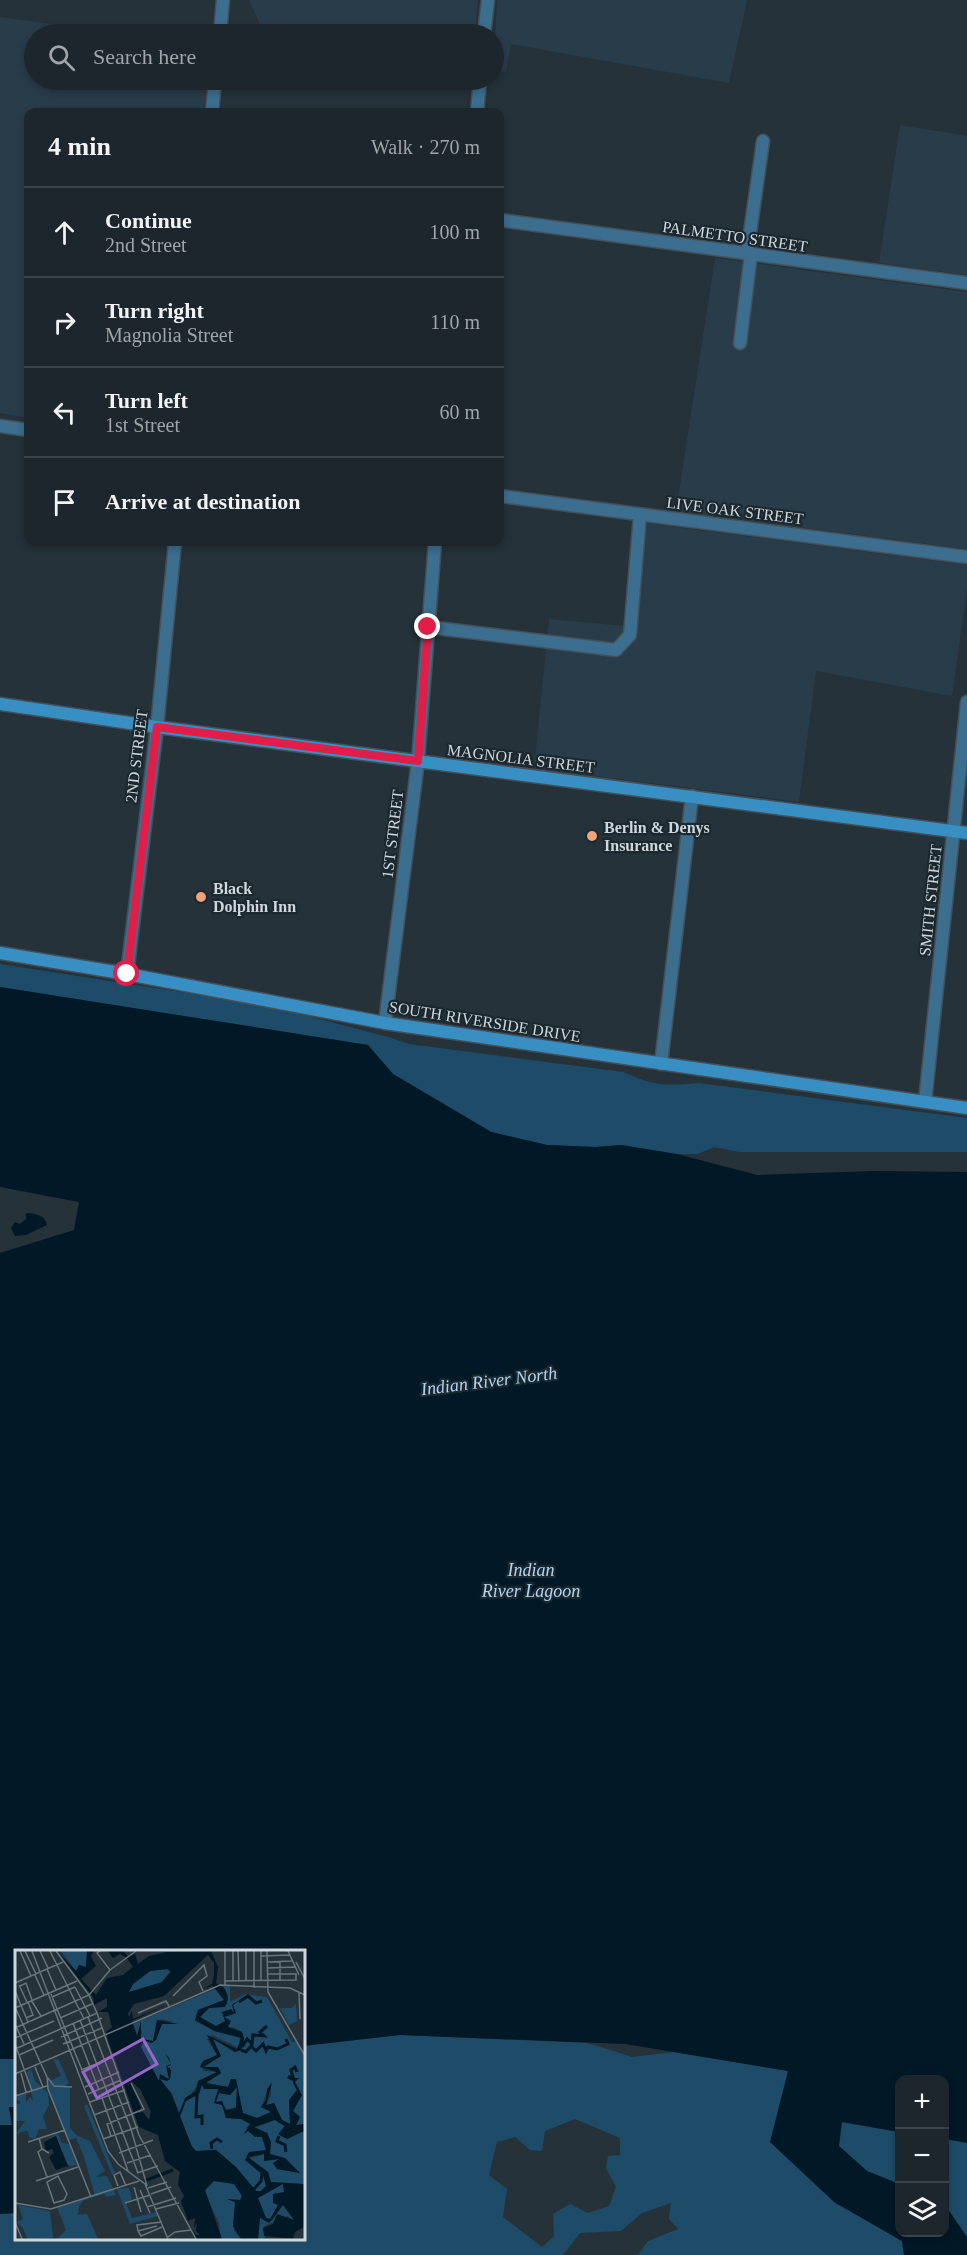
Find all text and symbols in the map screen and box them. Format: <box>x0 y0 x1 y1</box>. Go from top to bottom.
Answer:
search box <box>24 24 504 90</box>
icon: search <box>45 41 78 74</box>
text: Search here <box>93 44 196 69</box>
text: 4 min <box>48 132 111 161</box>
text: Walk · 270 m <box>371 136 480 158</box>
text: Continue <box>105 208 192 233</box>
icon: ahead <box>48 216 81 249</box>
street label: PALMETTO STREET <box>661 218 809 255</box>
text: 100 m <box>429 221 480 243</box>
text: 2nd Street <box>105 234 187 256</box>
text: Turn right <box>105 298 204 323</box>
icon: right <box>48 306 81 339</box>
text: 110 m <box>430 311 480 333</box>
text: Magnolia Street <box>105 324 233 346</box>
text: Turn left <box>105 388 188 413</box>
icon: left <box>48 396 81 429</box>
text: 60 m <box>439 401 480 423</box>
text: 1st Street <box>105 414 180 436</box>
icon: arrive <box>48 486 81 519</box>
text: Arrive at destination <box>105 489 301 514</box>
street label: LIVE OAK STREET <box>666 494 805 527</box>
route end <box>414 613 440 639</box>
street label: 2ND STREET <box>122 708 151 804</box>
street label: MAGNOLIA STREET <box>446 741 596 776</box>
street label: 1ST STREET <box>379 789 406 879</box>
place label: Berlin & Denys Insurance <box>604 819 710 854</box>
marker: Berlin & Denys Insurance <box>585 829 599 843</box>
street label: SMITH STREET <box>916 843 945 957</box>
place label: Black Dolphin Inn <box>213 880 296 916</box>
marker: Black Dolphin Inn <box>194 890 208 904</box>
route start <box>113 960 139 986</box>
street label: SOUTH RIVERSIDE DRIVE <box>388 998 582 1045</box>
water label: Indian River North <box>419 1363 558 1399</box>
water label: Indian River Lagoon <box>481 1560 580 1601</box>
inset map <box>15 1950 304 2240</box>
map controls <box>895 2075 949 2237</box>
button: + <box>895 2075 949 2129</box>
button: − <box>895 2129 949 2183</box>
button: layers <box>895 2183 949 2237</box>

